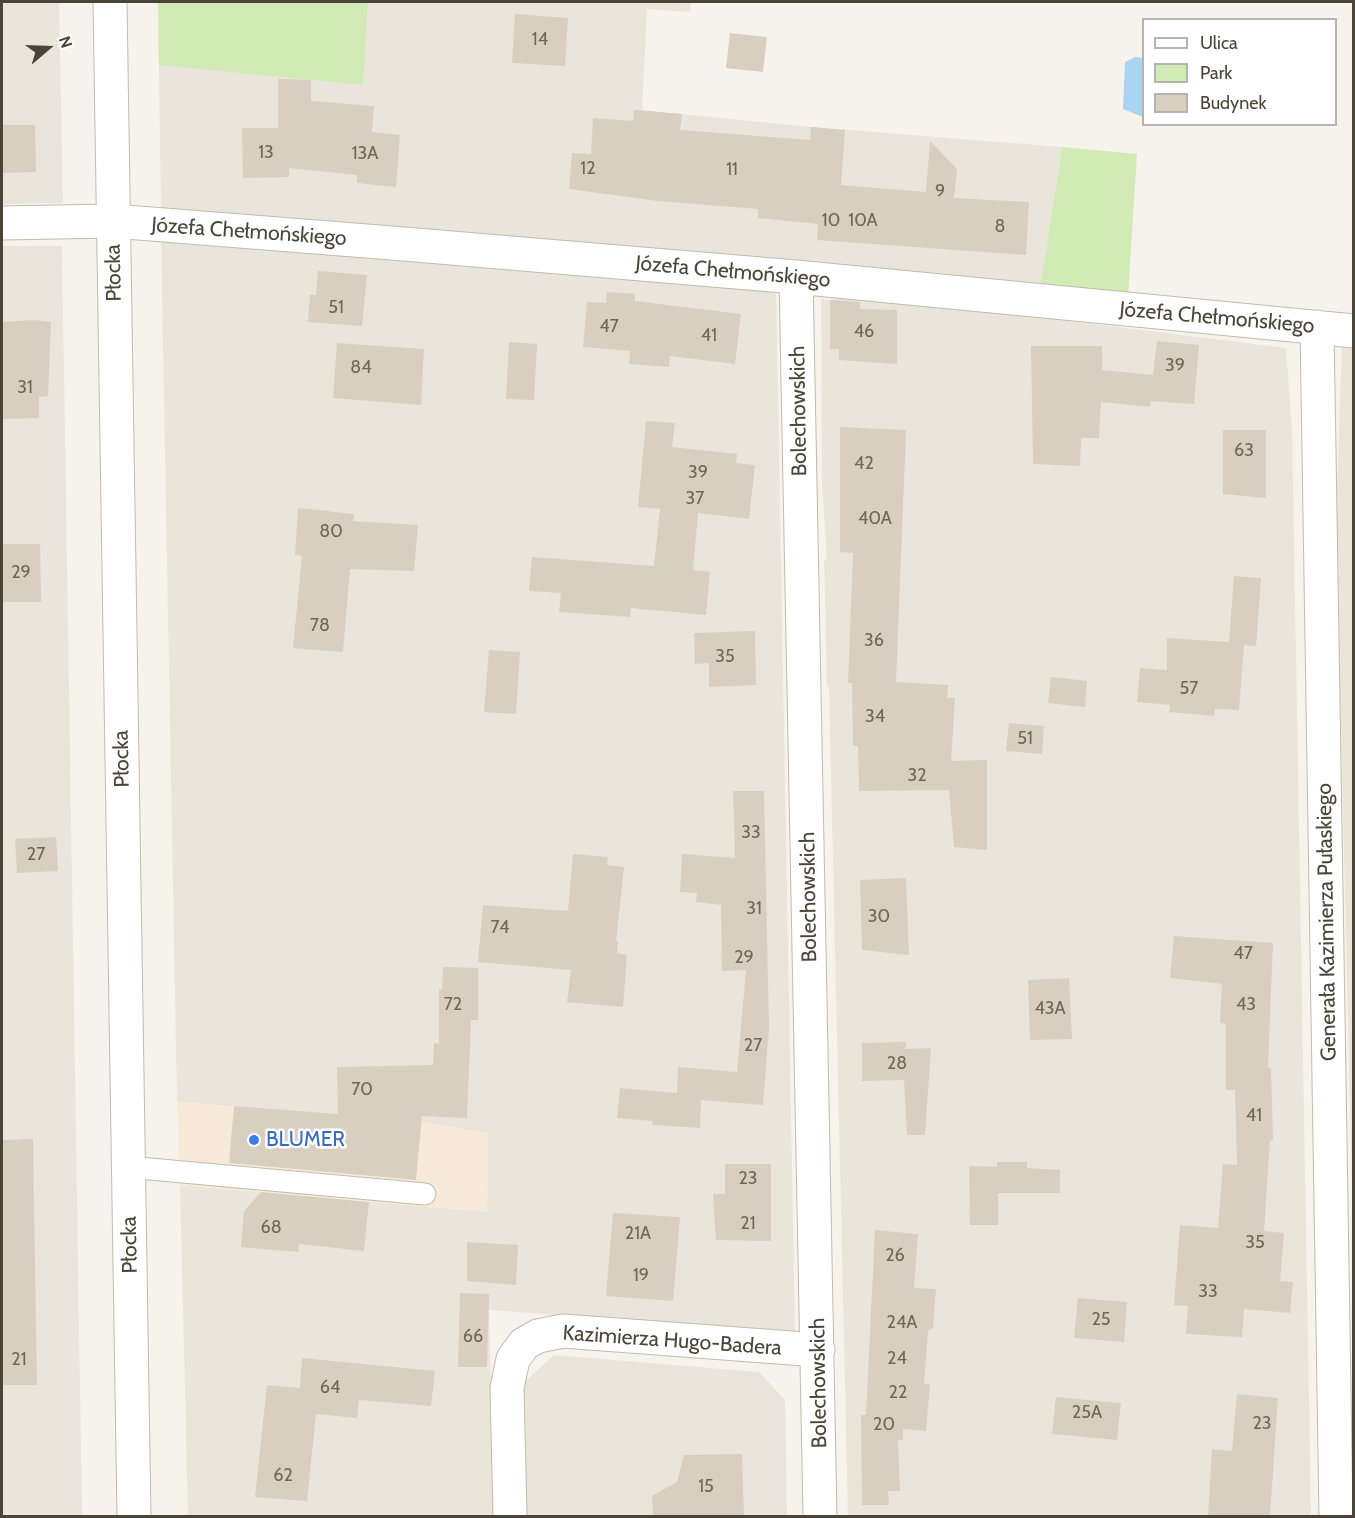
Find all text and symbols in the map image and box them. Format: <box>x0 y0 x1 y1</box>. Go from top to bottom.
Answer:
north arrow <box>18 18 78 78</box>
legend <box>1142 18 1337 126</box>
house number: 14 <box>532 29 548 51</box>
text: Ulica <box>1200 32 1238 54</box>
text: N <box>55 34 76 50</box>
text: Park <box>1200 62 1232 84</box>
text: Budynek <box>1200 92 1267 114</box>
house number: 13 <box>258 142 274 164</box>
house number: 13A <box>352 143 378 165</box>
house number: 12 <box>580 158 596 180</box>
house number: 11 <box>726 159 738 181</box>
house number: 9 <box>935 181 945 203</box>
house number: 10 <box>822 210 840 232</box>
house number: 10A <box>848 210 878 232</box>
street label: Józefa Chełmońskiego <box>151 213 347 251</box>
house number: 8 <box>995 216 1005 238</box>
street label: Płocka <box>101 244 127 302</box>
street label: Józefa Chełmońskiego <box>635 251 831 293</box>
house number: 51 <box>328 297 344 319</box>
street label: Józefa Chełmońskiego <box>1119 297 1315 339</box>
house number: 47 <box>599 316 619 338</box>
house number: 46 <box>854 321 874 343</box>
house number: 41 <box>701 325 717 347</box>
street label: Bolechowskich <box>785 345 813 477</box>
house number: 39 <box>1165 355 1185 377</box>
house number: 84 <box>350 357 372 379</box>
house number: 31 <box>17 377 33 399</box>
house number: 63 <box>1234 440 1254 462</box>
house number: 42 <box>854 453 874 475</box>
house number: 39 <box>688 462 708 484</box>
house number: 37 <box>686 488 704 510</box>
house number: 40A <box>858 508 892 530</box>
house number: 80 <box>319 521 343 543</box>
house number: 29 <box>11 562 31 584</box>
house number: 78 <box>310 615 330 637</box>
house number: 36 <box>864 630 884 652</box>
house number: 35 <box>715 646 735 668</box>
house number: 57 <box>1180 678 1198 700</box>
house number: 34 <box>865 706 885 728</box>
house number: 51 <box>1017 728 1033 750</box>
street label: Płocka <box>109 730 135 788</box>
house number: 32 <box>907 765 927 787</box>
street label: Generała Kazimierza Pułaskiego <box>1312 783 1342 1061</box>
house number: 33 <box>741 822 761 844</box>
street label: Bolechowskich <box>795 831 823 963</box>
house number: 27 <box>27 844 45 866</box>
house number: 31 <box>746 898 762 920</box>
house number: 30 <box>868 906 890 928</box>
house number: 74 <box>491 917 509 939</box>
house number: 47 <box>1233 943 1253 965</box>
house number: 29 <box>734 947 754 969</box>
house number: 72 <box>444 994 462 1016</box>
house number: 43 <box>1236 994 1256 1016</box>
house number: 43A <box>1034 998 1066 1020</box>
house number: 27 <box>744 1035 762 1057</box>
house number: 28 <box>887 1053 907 1075</box>
house number: 70 <box>351 1079 373 1101</box>
house number: 41 <box>1246 1105 1262 1127</box>
place label: BLUMER <box>266 1127 345 1153</box>
marker: BLUMER <box>247 1133 261 1147</box>
house number: 23 <box>738 1168 758 1190</box>
house number: 21 <box>740 1213 756 1235</box>
street label: Płocka <box>117 1216 143 1274</box>
house number: 68 <box>260 1217 282 1239</box>
house number: 21A <box>625 1223 651 1245</box>
house number: 35 <box>1245 1232 1265 1254</box>
house number: 26 <box>885 1245 905 1267</box>
house number: 19 <box>633 1265 649 1287</box>
house number: 33 <box>1198 1281 1218 1303</box>
house number: 25 <box>1091 1309 1111 1331</box>
house number: 24A <box>887 1312 917 1334</box>
street label: Bolechowskich <box>805 1317 833 1449</box>
street label: Kazimierza Hugo-Badera <box>562 1321 782 1361</box>
house number: 66 <box>463 1326 483 1348</box>
house number: 24 <box>887 1348 907 1370</box>
house number: 21 <box>11 1349 27 1371</box>
house number: 64 <box>320 1377 340 1399</box>
house number: 22 <box>889 1382 907 1404</box>
house number: 25A <box>1072 1402 1102 1424</box>
house number: 23 <box>1252 1413 1272 1435</box>
house number: 20 <box>873 1414 895 1436</box>
house number: 62 <box>273 1465 293 1487</box>
house number: 15 <box>698 1476 714 1498</box>

